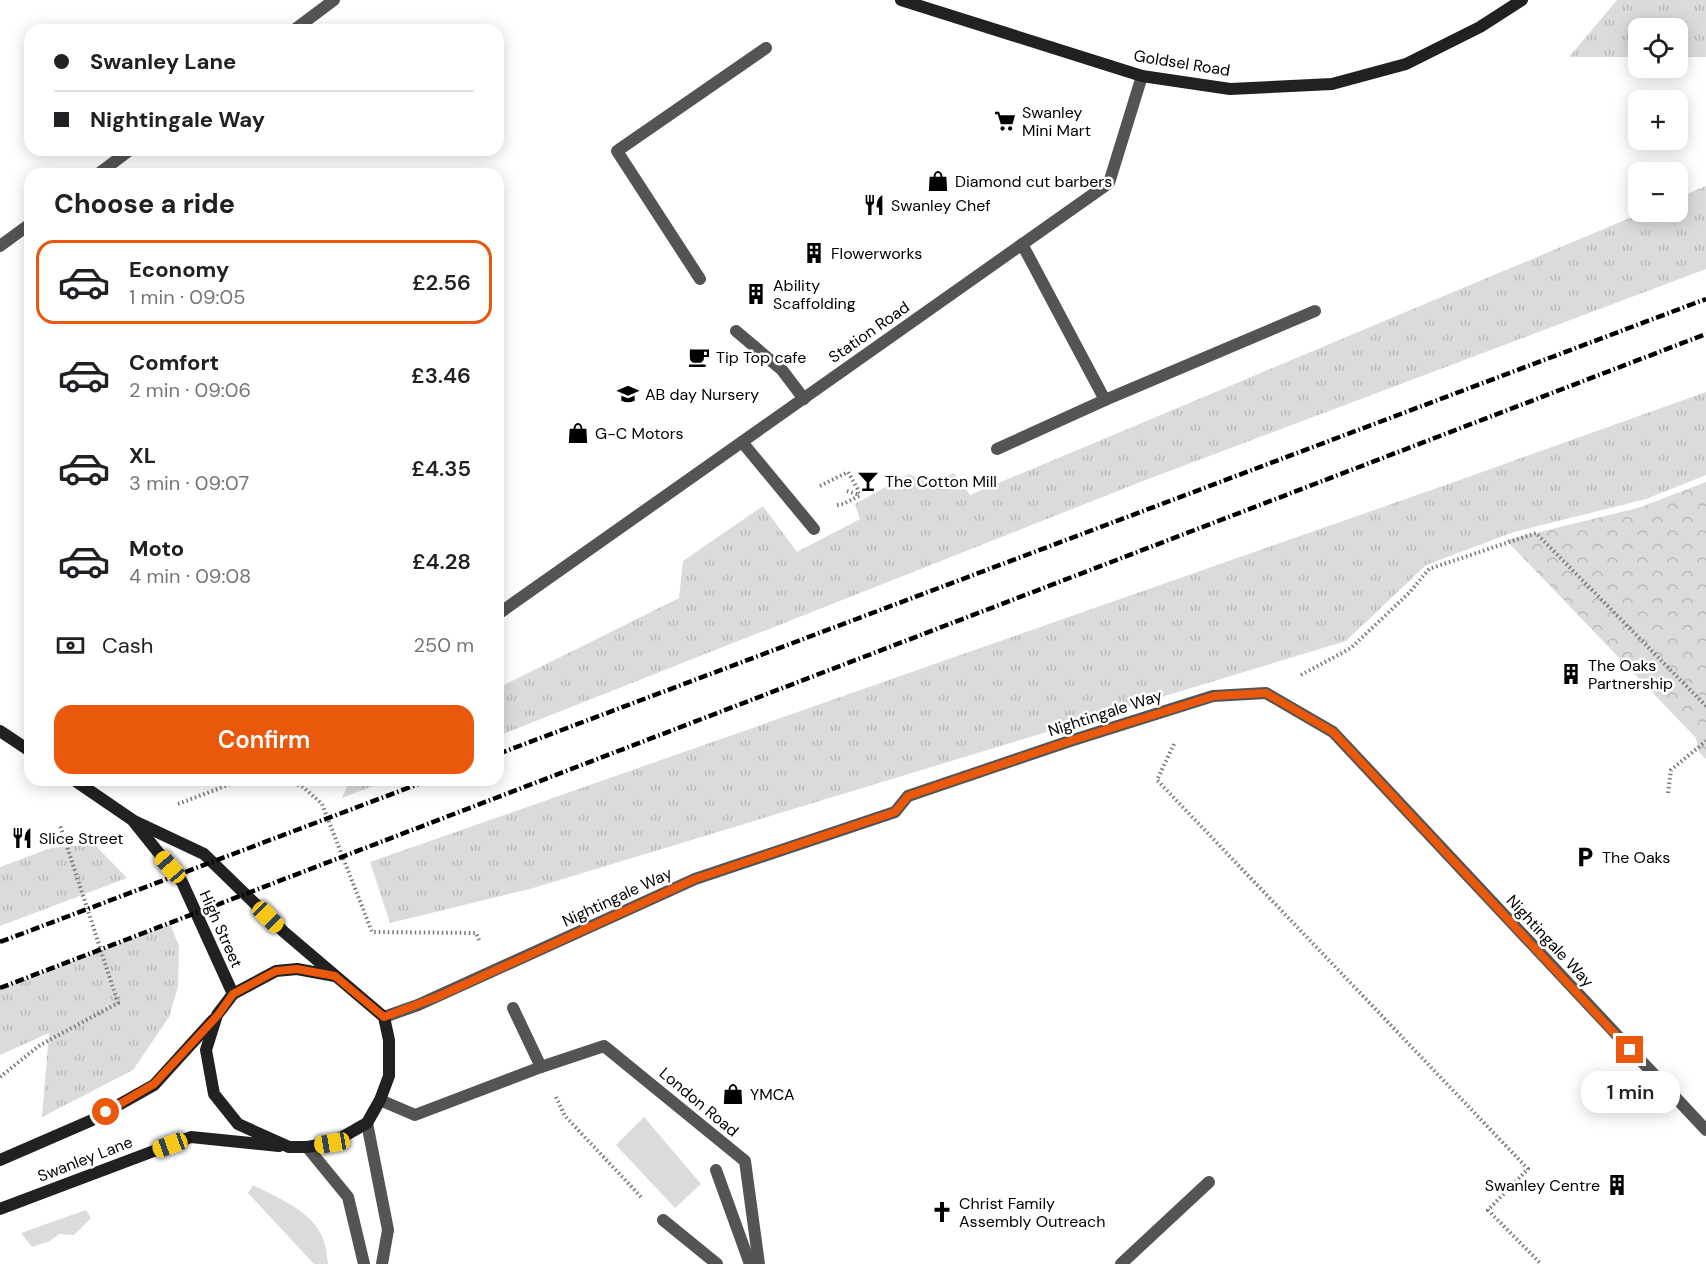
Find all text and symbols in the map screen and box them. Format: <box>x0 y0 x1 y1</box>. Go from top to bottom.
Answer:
map controls <box>1628 18 1688 222</box>
button: locate <box>1628 18 1688 78</box>
street label: Goldsel Road <box>1132 45 1232 81</box>
text: Swanley Lane <box>90 47 236 76</box>
button: + <box>1628 90 1688 150</box>
place label: Swanley Mini Mart <box>1022 102 1091 141</box>
text: Nightingale Way <box>90 105 265 134</box>
supermarket icon: Swanley Mini Mart <box>993 109 1017 133</box>
button: − <box>1628 162 1688 222</box>
shop icon: Diamond cut barbers <box>926 169 950 193</box>
place label: Diamond cut barbers <box>955 171 1112 192</box>
text: Choose a ride <box>54 186 235 221</box>
restaurant icon: Swanley Chef <box>862 193 886 217</box>
place label: Swanley Chef <box>891 195 991 216</box>
building icon: Flowerworks <box>802 241 826 265</box>
place label: Flowerworks <box>831 243 922 264</box>
icon: car <box>57 255 111 309</box>
text: Economy <box>129 255 229 284</box>
text: £2.56 <box>412 268 471 297</box>
place label: Ability Scaffolding <box>773 275 856 314</box>
building icon: Ability Scaffolding <box>744 282 768 306</box>
text: 1 min · 09:05 <box>129 284 245 310</box>
street label: Station Road <box>824 296 914 368</box>
cafe icon: Tip Top cafe <box>687 345 711 369</box>
place label: Tip Top cafe <box>716 347 806 368</box>
icon: car <box>57 348 111 402</box>
text: Comfort <box>129 348 219 377</box>
text: £3.46 <box>411 361 471 390</box>
text: 2 min · 09:06 <box>129 377 251 403</box>
school or university icon: AB day Nursery <box>616 382 640 406</box>
place label: AB day Nursery <box>645 384 759 405</box>
shop icon: G-C Motors <box>566 421 590 445</box>
place label: G-C Motors <box>595 423 684 444</box>
icon: car <box>57 441 111 495</box>
text: XL <box>129 441 156 470</box>
text: £4.35 <box>411 454 471 483</box>
bar icon: The Cotton Mill <box>856 469 880 493</box>
text: 3 min · 09:07 <box>129 470 249 496</box>
place label: The Cotton Mill <box>885 471 997 492</box>
icon: car <box>57 534 111 588</box>
text: Moto <box>129 534 184 563</box>
text: £4.28 <box>412 547 471 576</box>
text: 4 min · 09:08 <box>129 563 251 589</box>
icon: cash <box>54 629 87 662</box>
text: Cash <box>102 631 153 660</box>
text: 250 m <box>413 632 474 658</box>
place label: The Oaks Partnership <box>1588 655 1673 694</box>
building icon: The Oaks Partnership <box>1559 662 1583 686</box>
street label: Nightingale Way <box>1045 685 1165 741</box>
button: Confirm <box>54 705 474 774</box>
restaurant icon: Slice Street <box>10 826 34 850</box>
place label: Slice Street <box>39 828 124 849</box>
parking icon: The Oaks <box>1573 845 1597 869</box>
place label: The Oaks <box>1602 847 1670 868</box>
car <box>151 848 189 886</box>
street label: Nightingale Way <box>559 862 675 932</box>
street label: High Street <box>195 887 247 971</box>
street label: Nightingale Way <box>1502 890 1598 992</box>
car <box>249 898 287 936</box>
route end <box>1616 1036 1643 1063</box>
street label: London Road <box>655 1063 743 1141</box>
callout: 1 min <box>1580 1071 1680 1113</box>
text: 1 min <box>1607 1079 1654 1105</box>
shop icon: YMCA <box>721 1082 745 1106</box>
place label: YMCA <box>750 1084 795 1105</box>
route start <box>92 1098 119 1125</box>
car <box>150 1130 190 1160</box>
street label: Swanley Lane <box>35 1131 135 1187</box>
car <box>313 1131 351 1155</box>
building icon: Swanley Centre <box>1605 1173 1629 1197</box>
place label: Swanley Centre <box>1485 1175 1600 1196</box>
place label: Christ Family Assembly Outreach <box>959 1193 1105 1232</box>
church icon: Christ Family Assembly Outreach <box>930 1200 954 1224</box>

